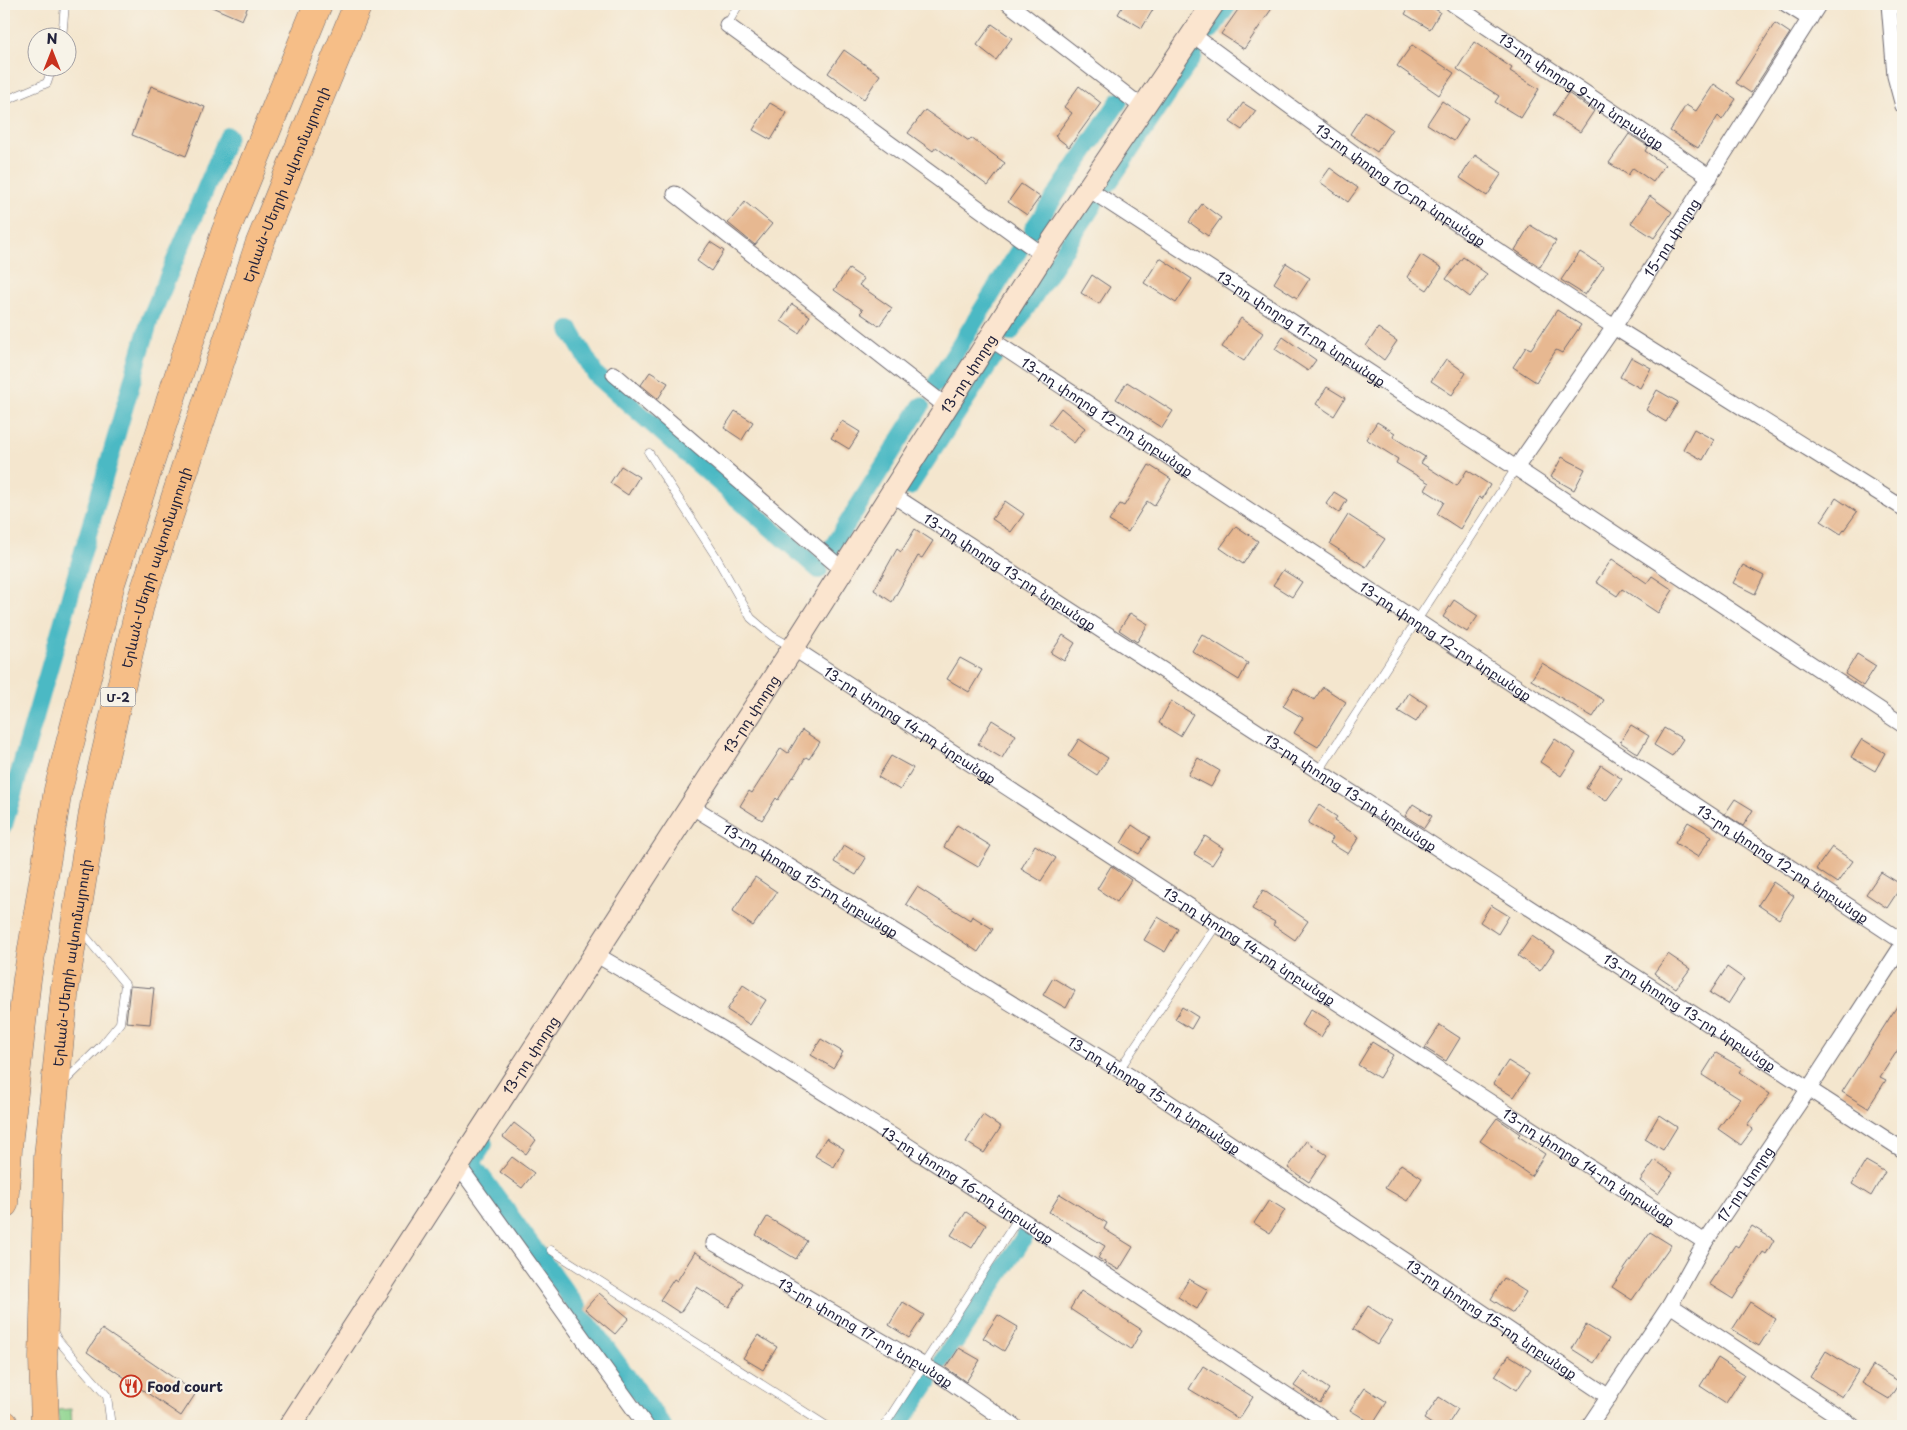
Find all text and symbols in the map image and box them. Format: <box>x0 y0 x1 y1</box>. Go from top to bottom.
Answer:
street label: 13-րդ փողոց 9-րդ նրբանցք <box>1495 27 1669 154</box>
north arrow <box>28 28 78 78</box>
text: N <box>46 28 58 49</box>
street label: Երևան-Մեղրի ավտոմայրուղի <box>237 83 334 285</box>
street label: 13-րդ փողոց 10-րդ նրբանցք <box>1311 118 1490 251</box>
street label: 15-րդ փողոց <box>1638 194 1704 281</box>
street label: 13-րդ փողոց 11-րդ նրբանցք <box>1212 265 1390 391</box>
street label: 13-րդ փողոց <box>935 330 1001 417</box>
street label: 13-րդ փողոց 12-րդ նրբանցք <box>1017 352 1198 481</box>
street label: Երևան-Մեղրի ավտոմայրուղի <box>115 464 195 670</box>
street label: 13-րդ փողոց 13-րդ նրբանցք <box>920 507 1101 635</box>
street label: 13-րդ փողոց 12-րդ նրբանցք <box>1356 576 1536 705</box>
street label: 13-րդ փողոց 14-րդ նրբանցք <box>820 660 1001 788</box>
street label: 13-րդ փողոց <box>717 670 784 758</box>
road number: Մ-2 <box>100 688 136 706</box>
street label: 13-րդ փողոց 13-րդ նրբանցք <box>1260 728 1441 856</box>
street label: 13-րդ փողոց 12-րդ նրբանցք <box>1692 799 1874 928</box>
street label: 13-րդ փողոց 15-րդ նրբանցք <box>719 818 903 942</box>
street label: Երևան-Մեղրի ավտոմայրուղի <box>47 857 96 1067</box>
street label: 13-րդ փողոց 14-րդ նրբանցք <box>1159 881 1340 1009</box>
street label: 13-րդ փողոց 13-րդ նրբանցք <box>1599 948 1780 1076</box>
street label: 13-րդ փողոց <box>497 1011 563 1099</box>
street label: 13-րդ փողոց 15-րդ նրբանցք <box>1064 1030 1245 1158</box>
street label: 13-րդ փողոց 14-րդ նրբանցք <box>1499 1102 1680 1231</box>
street label: 13-րդ փողոց 16-րդ նրբանցք <box>877 1121 1058 1248</box>
street label: 17-րդ փողոց <box>1711 1141 1778 1226</box>
street label: 13-րդ փողոց 15-րդ նրբանցք <box>1402 1253 1582 1384</box>
street label: 13-րդ փողոց 17-րդ նրբանցք <box>774 1272 958 1392</box>
restaurant icon: Food court <box>119 1374 143 1398</box>
place label: Food court <box>147 1376 223 1397</box>

